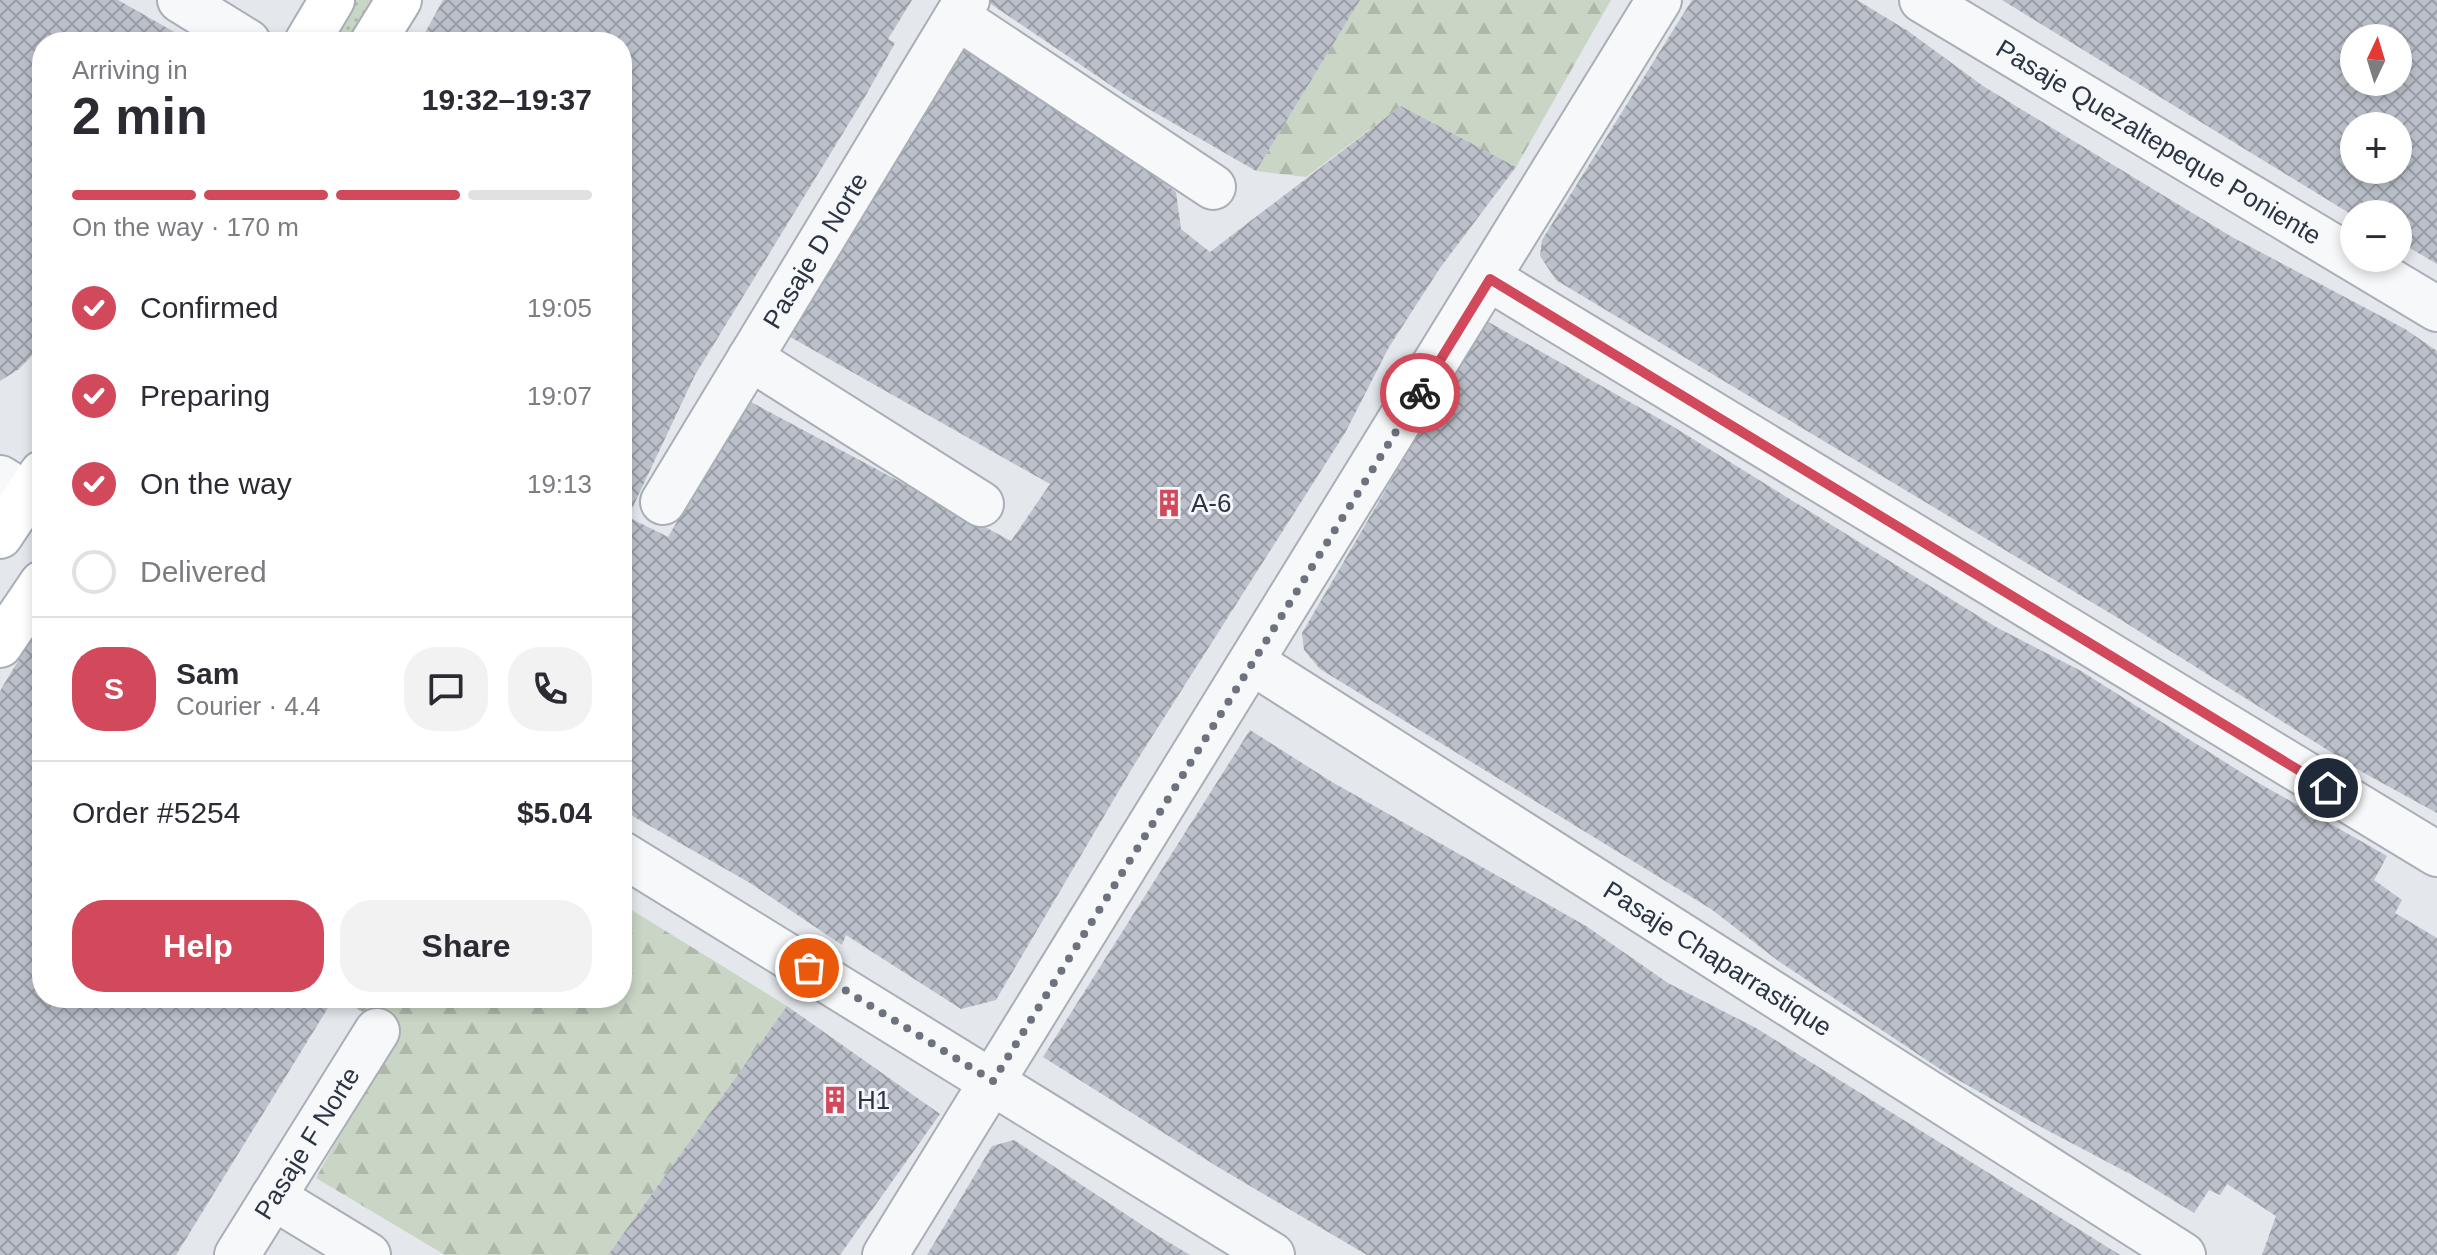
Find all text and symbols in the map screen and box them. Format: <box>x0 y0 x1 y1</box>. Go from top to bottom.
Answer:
north arrow <box>2340 24 2412 96</box>
map controls <box>2340 24 2412 272</box>
street label: Pasaje Quezaltepeque Poniente <box>1991 33 2326 251</box>
text: Arriving in <box>72 55 188 85</box>
text: 19:32–19:37 <box>422 83 592 116</box>
text: 2 min <box>72 87 208 145</box>
button: + <box>2340 112 2412 184</box>
street label: Pasaje D Norte <box>757 167 874 334</box>
button: − <box>2340 200 2412 272</box>
text: On the way · 170 m <box>72 212 299 242</box>
icon: check <box>72 286 116 330</box>
text: Confirmed <box>140 291 278 324</box>
text: 19:05 <box>527 293 592 323</box>
courier <box>1380 353 1460 433</box>
icon: bike <box>1398 371 1442 415</box>
icon: check <box>72 374 116 418</box>
text: Preparing <box>140 379 270 412</box>
text: 19:07 <box>527 381 592 411</box>
icon: check <box>72 462 116 506</box>
text: On the way <box>140 467 292 500</box>
text: 19:13 <box>527 469 592 499</box>
building icon: A-6 <box>1154 488 1184 518</box>
place label: A-6 <box>1191 488 1231 518</box>
text: Delivered <box>140 555 267 588</box>
button: chat <box>404 647 488 731</box>
button: phone <box>508 647 592 731</box>
text: Sam <box>176 657 239 690</box>
text: S <box>104 672 124 705</box>
text: Courier · 4.4 <box>176 691 321 721</box>
pin <box>2294 754 2362 822</box>
icon: home <box>2306 766 2350 810</box>
text: Order #5254 <box>72 796 240 829</box>
text: $5.04 <box>517 796 592 829</box>
street label: Pasaje Chaparrastique <box>1598 875 1837 1042</box>
button: Help <box>72 900 324 992</box>
button: Share <box>340 900 592 992</box>
pin <box>775 934 843 1002</box>
icon: bag <box>787 946 831 990</box>
street label: Pasaje F Norte <box>248 1062 366 1225</box>
building icon: H1 <box>820 1085 850 1115</box>
place label: H1 <box>857 1085 890 1115</box>

